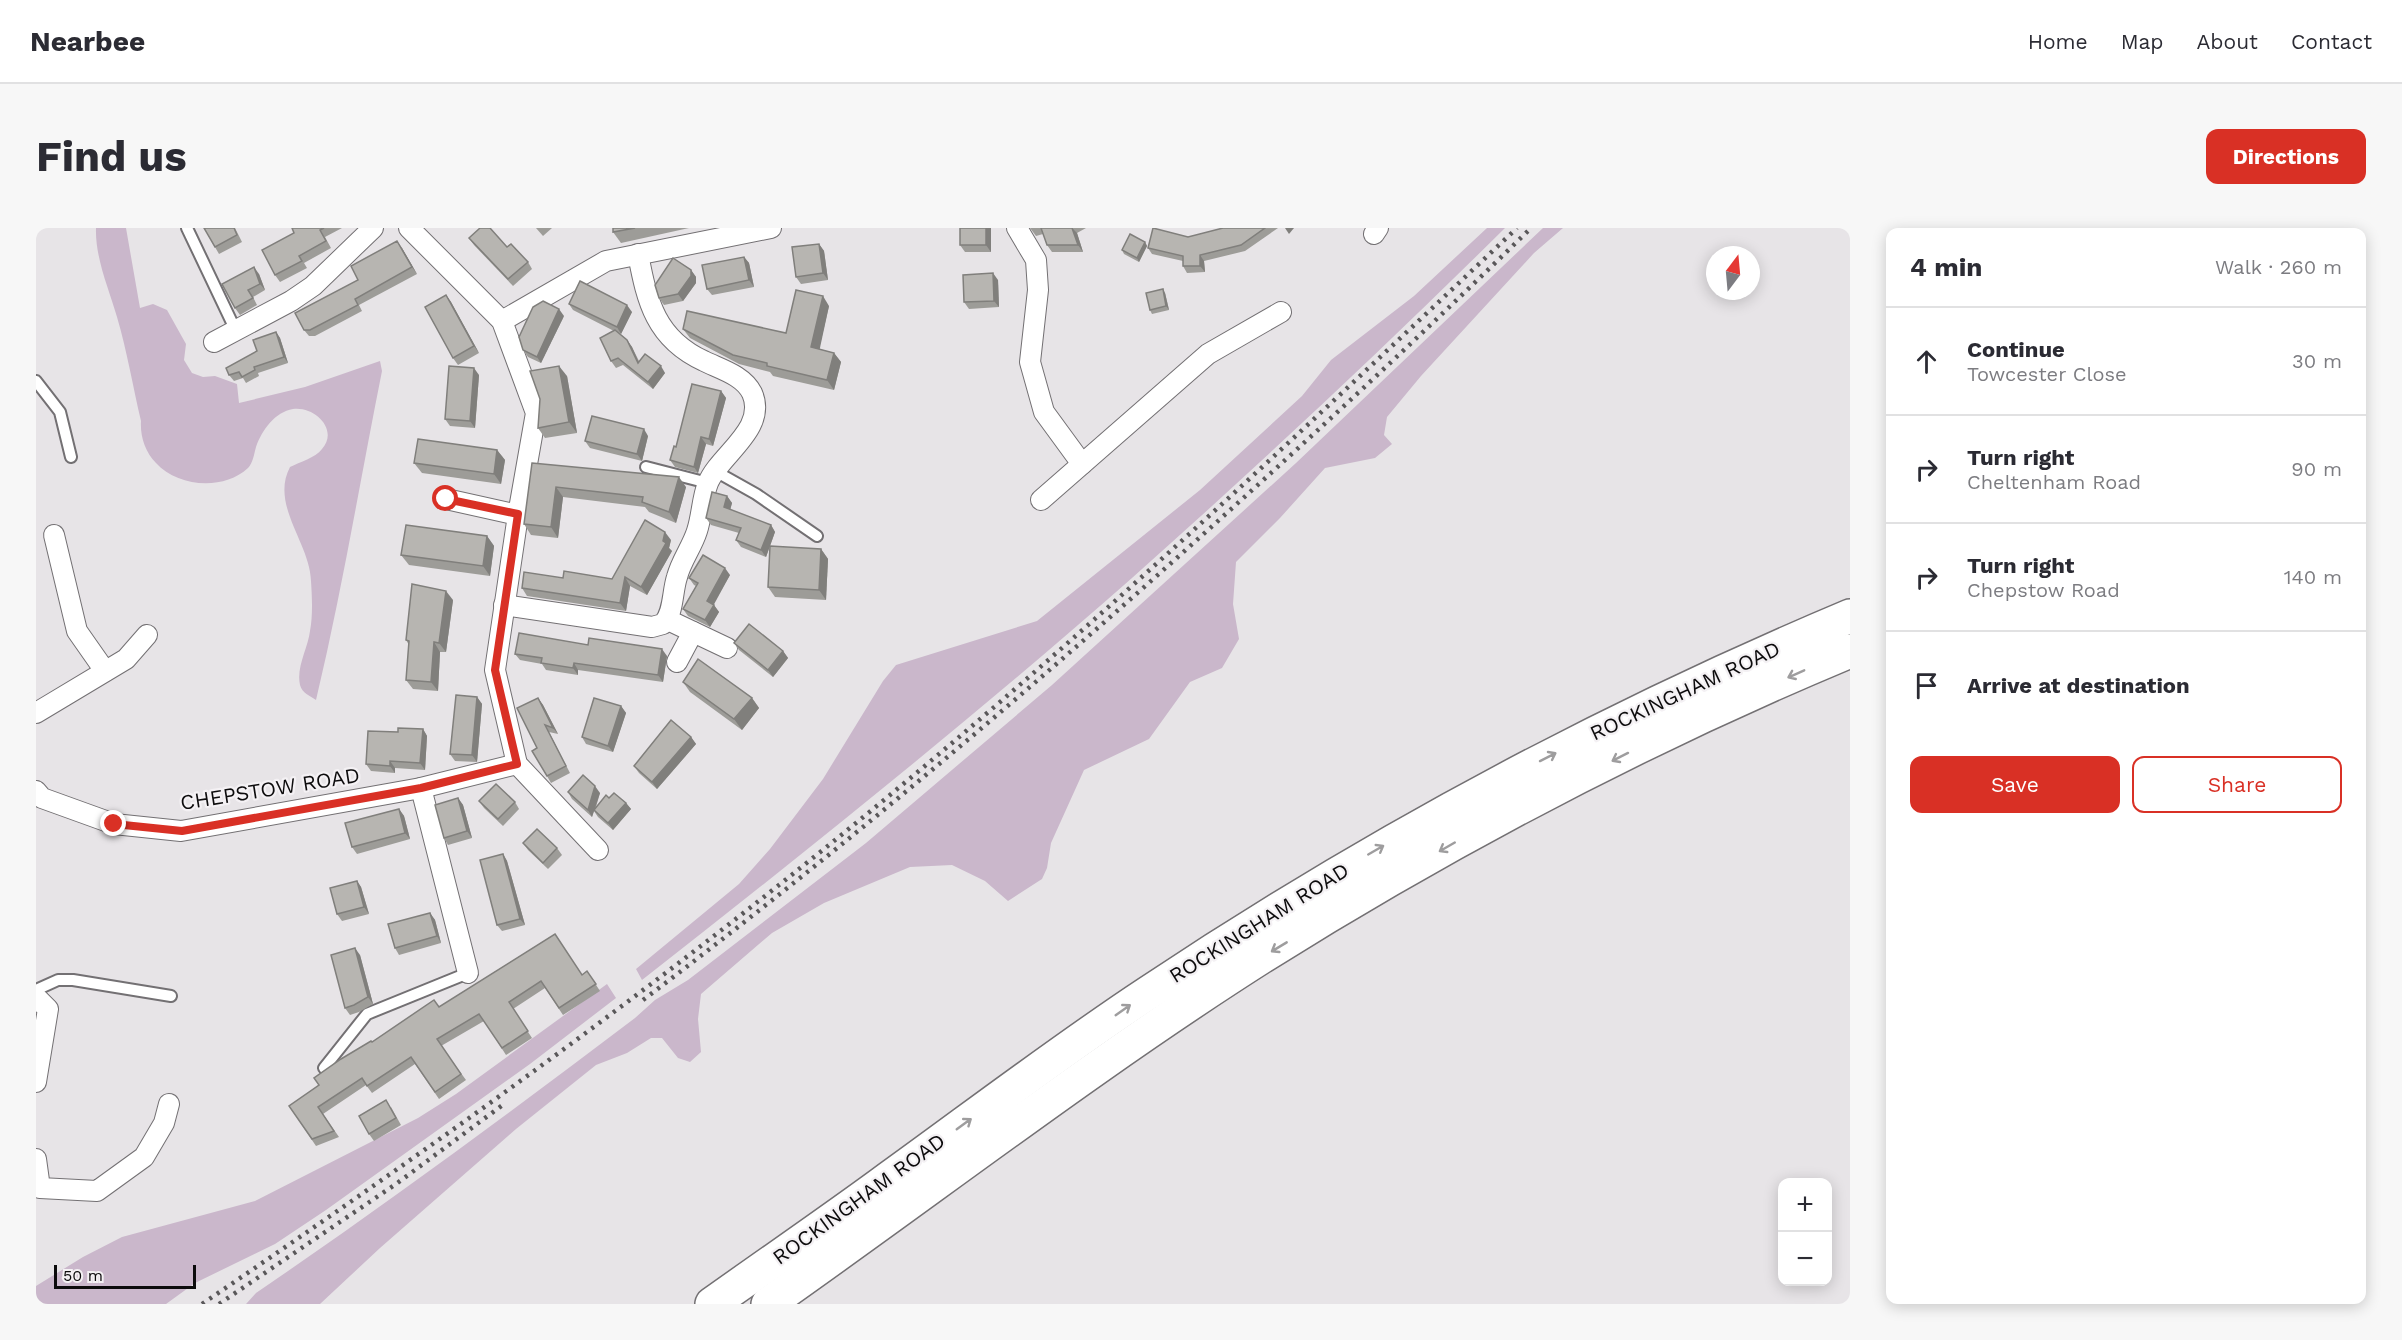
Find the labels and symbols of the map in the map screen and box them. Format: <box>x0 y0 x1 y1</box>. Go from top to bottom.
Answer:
north arrow <box>1706 246 1760 300</box>
route start <box>432 485 458 511</box>
street label: ROCKINGHAM ROAD <box>1586 635 1784 746</box>
one-way arrow <box>1788 668 1806 680</box>
one-way arrow <box>1538 751 1556 762</box>
one-way arrow <box>1611 752 1629 763</box>
street label: CHEPSTOW ROAD <box>178 762 362 815</box>
route end <box>100 810 126 836</box>
one-way arrow <box>1439 842 1456 854</box>
one-way arrow <box>1367 844 1385 855</box>
street label: ROCKINGHAM ROAD <box>1164 857 1353 988</box>
one-way arrow <box>1271 941 1288 953</box>
one-way arrow <box>1114 1004 1131 1016</box>
one-way arrow <box>956 1117 972 1130</box>
street label: ROCKINGHAM ROAD <box>768 1128 950 1270</box>
scale bar <box>54 1262 196 1290</box>

